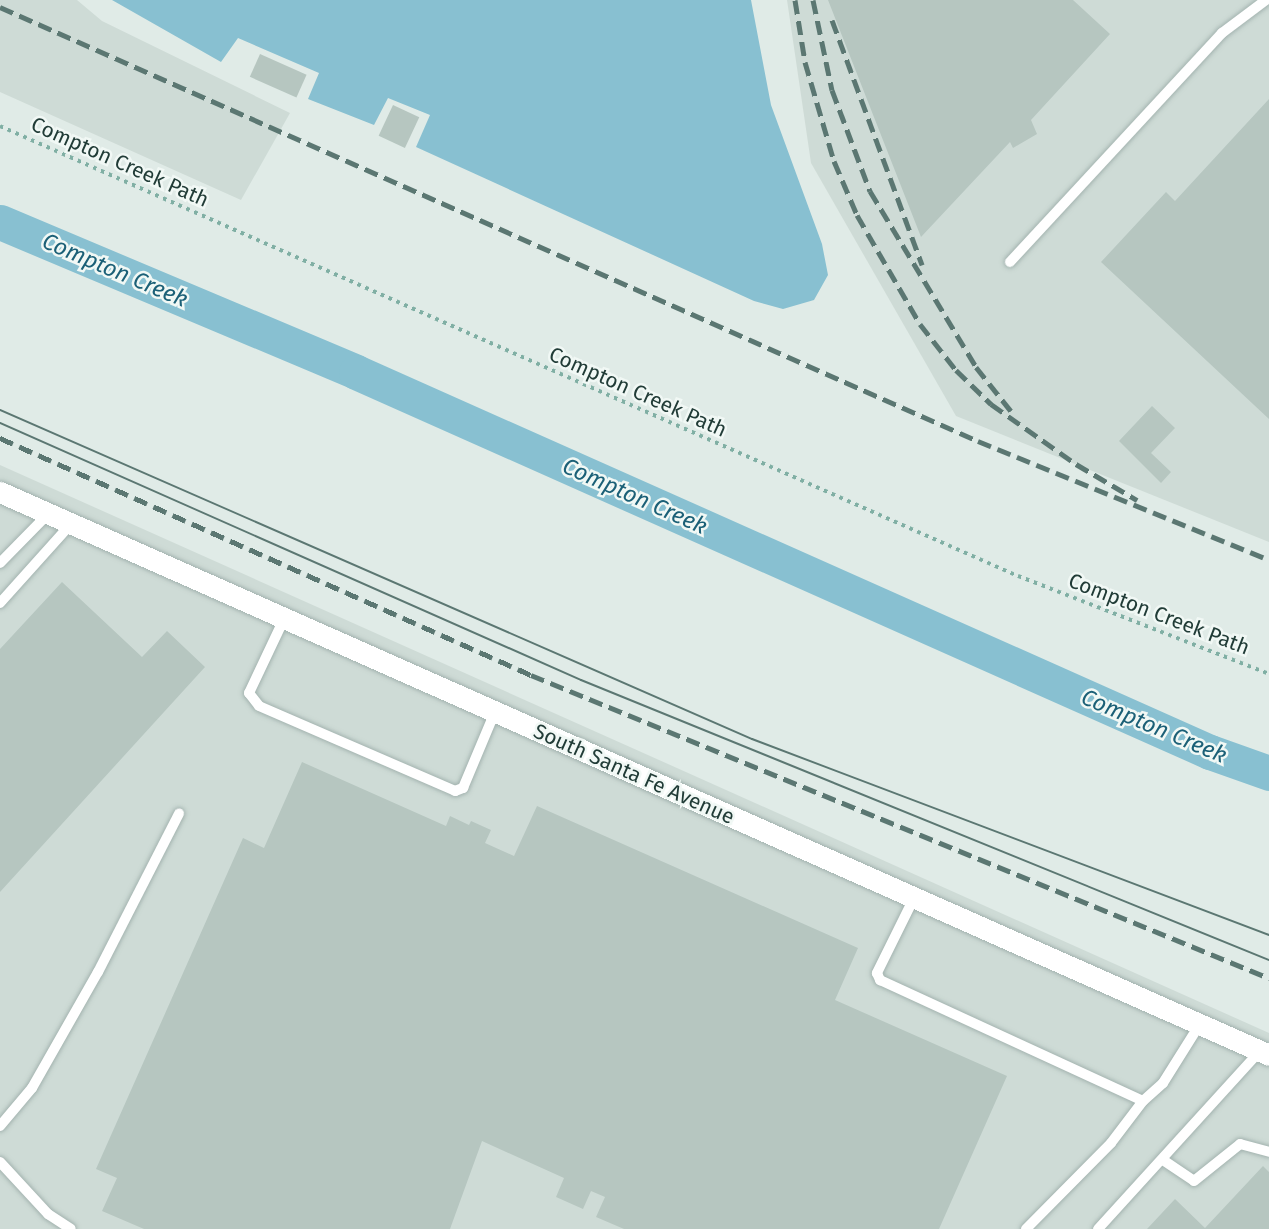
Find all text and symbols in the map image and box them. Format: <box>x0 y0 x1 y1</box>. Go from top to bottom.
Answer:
street label: Compton Creek Path <box>27 111 213 213</box>
water label: Compton Creek <box>38 227 192 313</box>
street label: Compton Creek Path <box>545 341 731 443</box>
water label: Compton Creek <box>558 452 712 540</box>
street label: Compton Creek Path <box>1065 568 1253 660</box>
water label: Compton Creek <box>1077 683 1231 769</box>
street label: South Santa Fe Avenue <box>530 718 738 830</box>

